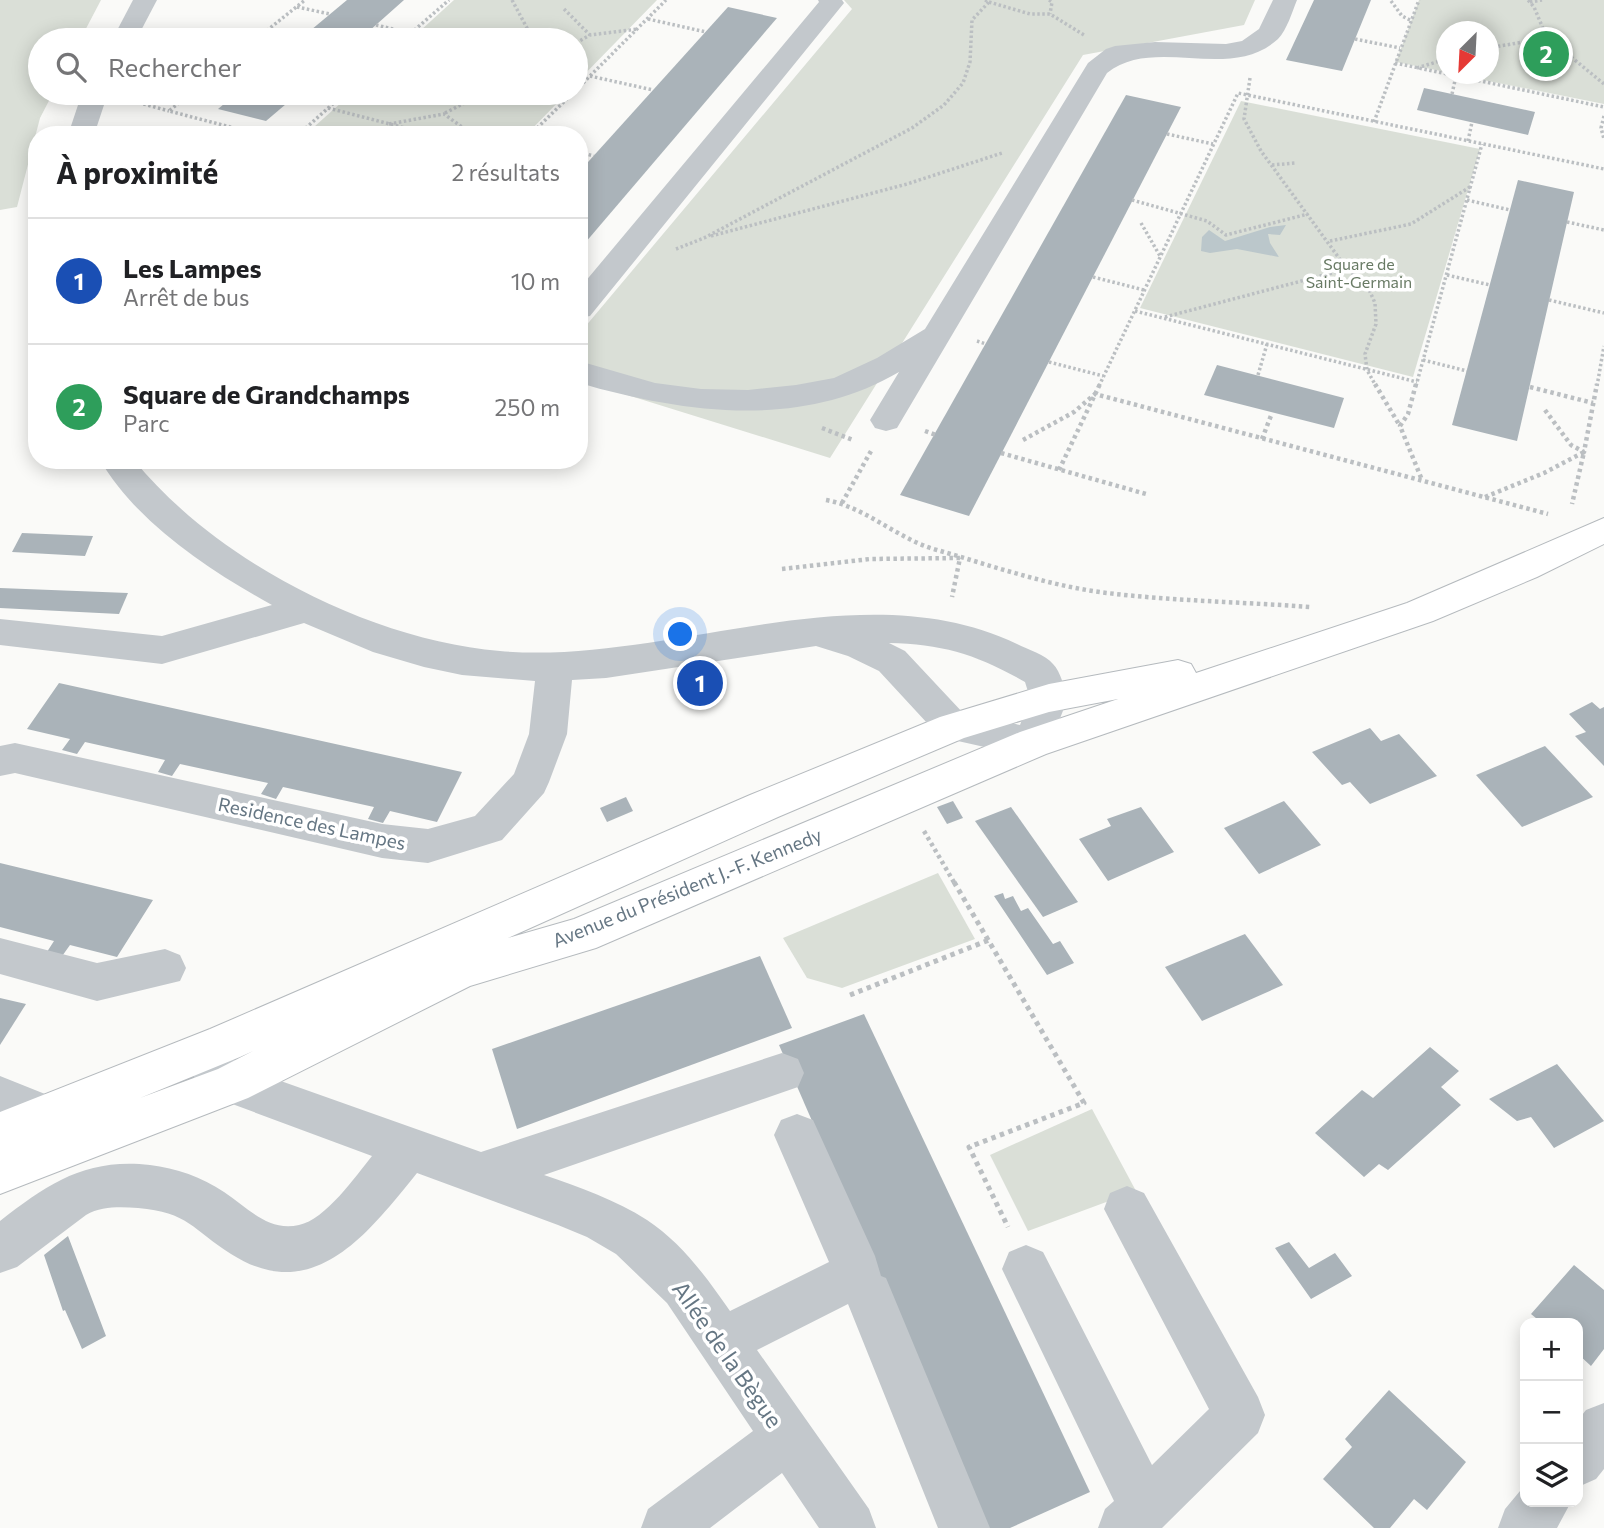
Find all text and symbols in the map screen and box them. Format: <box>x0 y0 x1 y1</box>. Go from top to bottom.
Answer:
north arrow <box>1436 21 1499 84</box>
search box <box>28 28 588 105</box>
pin: 2 <box>1523 28 1569 80</box>
icon: search <box>52 48 90 86</box>
text: Rechercher <box>108 51 242 82</box>
text: À proximité <box>56 153 218 190</box>
text: 2 résultats <box>451 158 560 186</box>
text: Les Lampes <box>123 252 262 283</box>
park label: Square de Saint-Germain <box>1306 254 1412 291</box>
text: 1 <box>74 267 84 295</box>
text: 10 m <box>511 267 560 295</box>
text: Arrêt de bus <box>123 283 249 311</box>
text: Square de Grandchamps <box>123 378 410 409</box>
text: 2 <box>72 393 86 421</box>
text: 250 m <box>495 393 560 421</box>
text: Parc <box>123 409 170 437</box>
your location <box>663 617 697 651</box>
pin: 1 <box>677 657 723 709</box>
street label: Residence des Lampes <box>216 792 408 854</box>
street label: Avenue du Président J.-F. Kennedy <box>549 822 825 952</box>
street label: Allée de la Bègue <box>667 1275 789 1433</box>
map controls <box>1520 1318 1583 1507</box>
button: + <box>1520 1318 1583 1381</box>
button: − <box>1520 1381 1583 1444</box>
button: layers <box>1520 1444 1583 1507</box>

